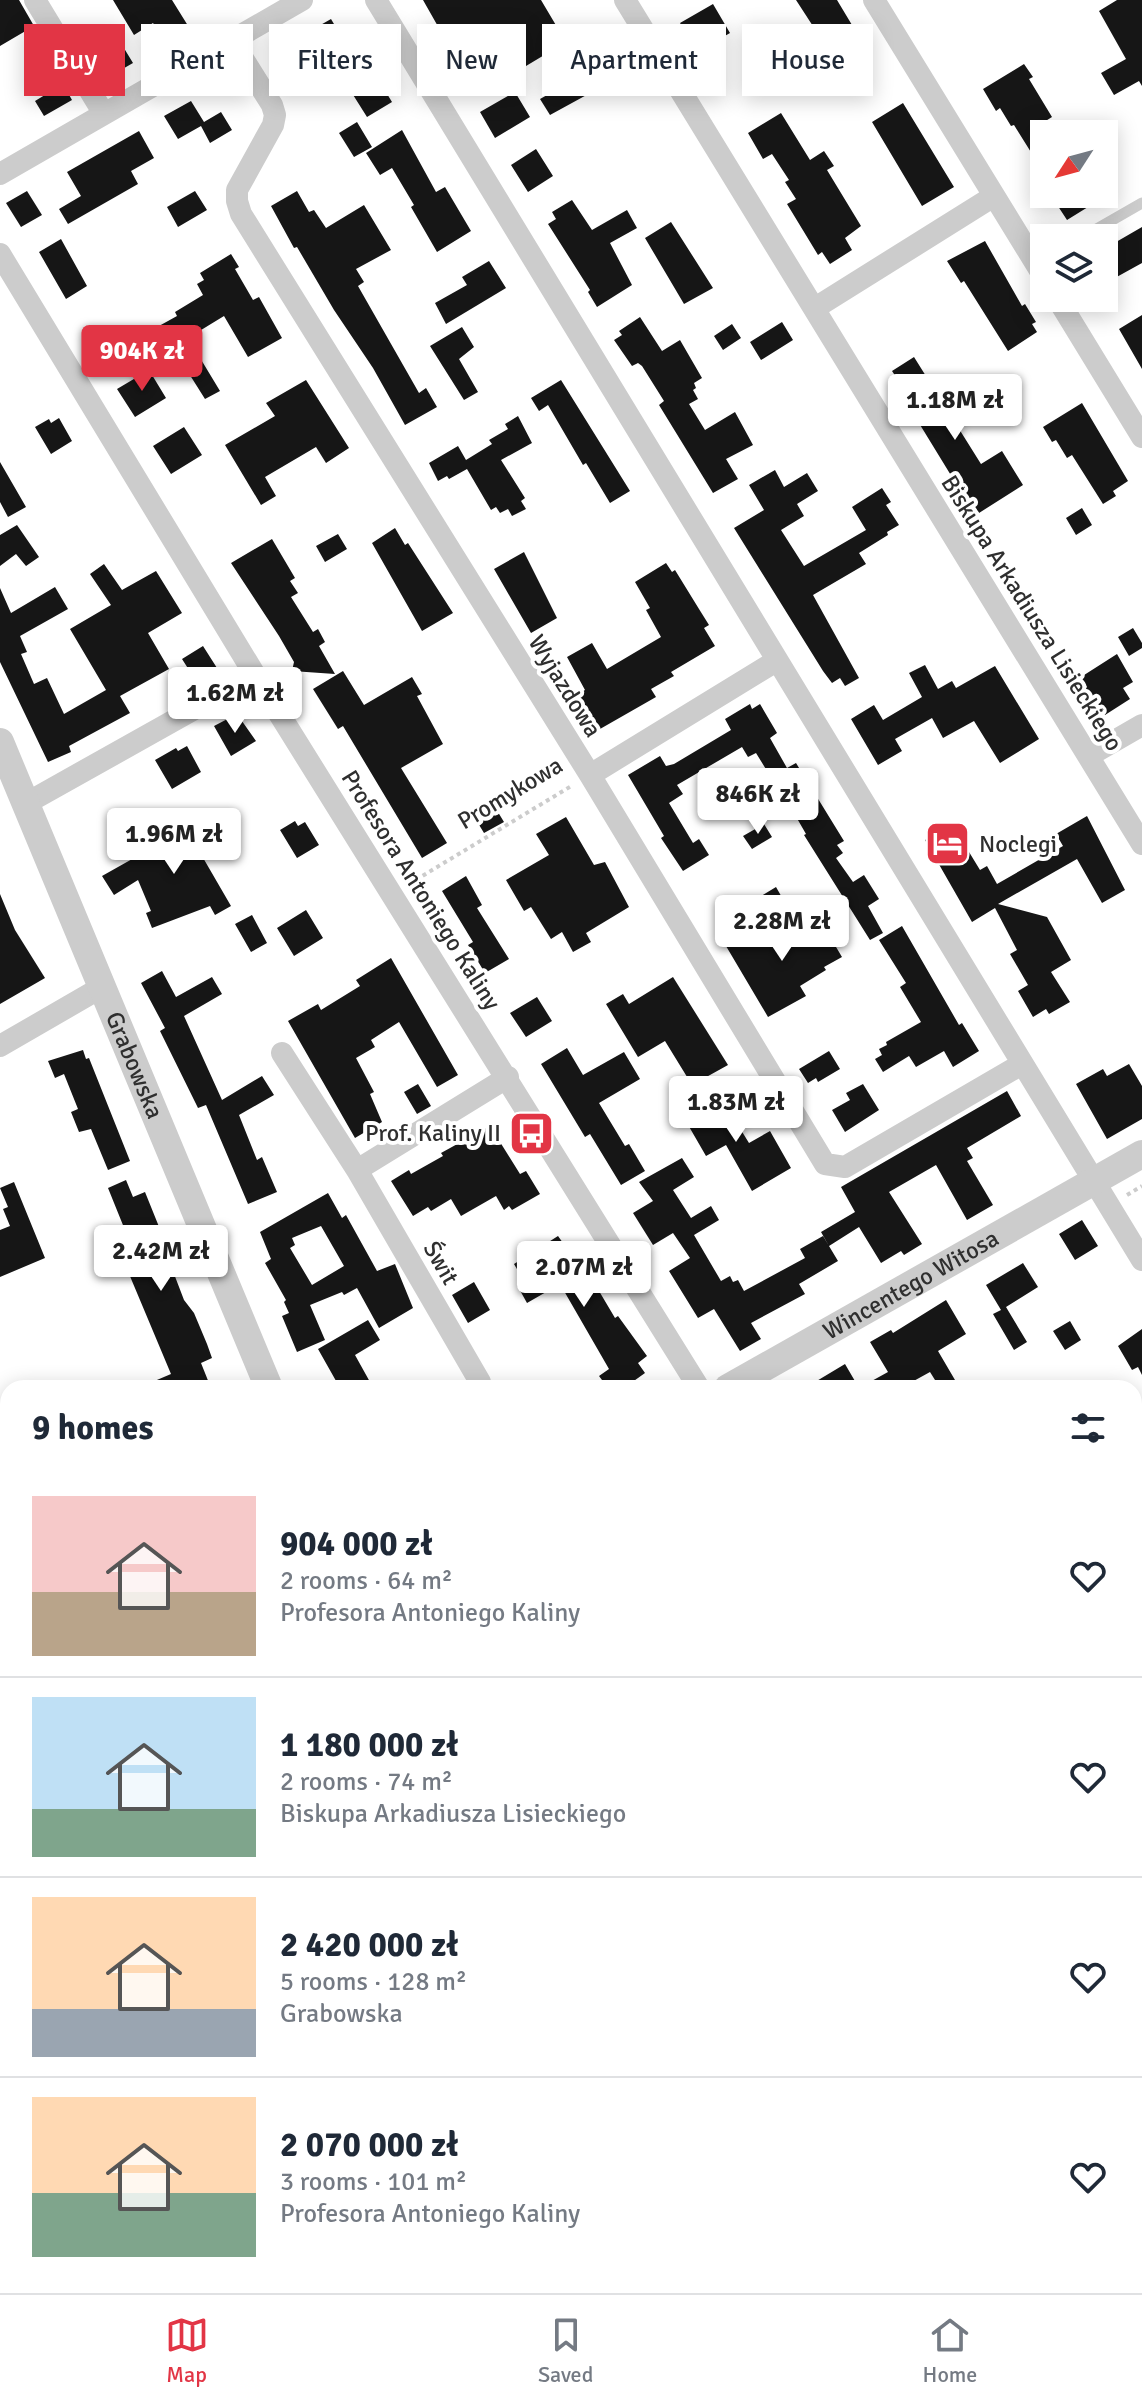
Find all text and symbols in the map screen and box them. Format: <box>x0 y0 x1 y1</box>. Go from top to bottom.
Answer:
chip: Buy <box>24 24 125 96</box>
chip: Rent <box>141 24 253 96</box>
chip: Filters <box>269 24 401 96</box>
chip: New <box>417 24 526 96</box>
chip: Apartment <box>542 24 726 96</box>
chip: House <box>742 24 873 96</box>
north arrow <box>1030 120 1118 208</box>
map controls <box>1030 120 1118 312</box>
button: layers <box>1030 224 1118 312</box>
pin: 904K zł <box>68 325 216 393</box>
text: 904K zł <box>99 335 185 367</box>
pin: 1.18M zł <box>872 374 1038 442</box>
text: 1.18M zł <box>906 384 1004 416</box>
street label: Biskupa Arkadiusza Lisieckiego <box>935 470 1129 756</box>
street label: Wyjazdowa <box>522 629 608 743</box>
pin: 1.62M zł <box>152 667 318 735</box>
text: 1.62M zł <box>186 677 284 709</box>
street label: Promykowa <box>452 750 568 836</box>
street label: Profesora Antoniego Kaliny <box>335 765 507 1015</box>
pin: 846K zł <box>684 768 832 836</box>
text: 846K zł <box>715 778 801 810</box>
pin: 1.96M zł <box>91 808 257 876</box>
text: 1.96M zł <box>125 818 223 850</box>
hotel icon: Noclegi <box>924 820 972 868</box>
place label: Noclegi <box>979 829 1057 859</box>
pin: 2.28M zł <box>699 895 865 963</box>
text: 2.28M zł <box>733 905 831 937</box>
street label: Grabowska <box>99 1007 170 1123</box>
pin: 1.83M zł <box>653 1076 819 1144</box>
text: 1.83M zł <box>687 1086 785 1118</box>
bus stop icon: Prof. Kaliny II <box>508 1109 556 1157</box>
place label: Prof. Kaliny II <box>365 1118 501 1148</box>
street label: Wincentego Witosa <box>818 1223 1004 1346</box>
pin: 2.42M zł <box>78 1225 244 1293</box>
text: 2.42M zł <box>112 1235 210 1267</box>
street label: Świt <box>417 1236 465 1290</box>
pin: 2.07M zł <box>501 1241 667 1309</box>
text: 2.07M zł <box>535 1251 633 1283</box>
icon: filters <box>1066 1406 1110 1450</box>
text: 9 homes <box>32 1407 153 1449</box>
text: 904 000 zł <box>280 1523 433 1565</box>
icon: home <box>96 1528 192 1624</box>
icon: heart <box>1066 1554 1110 1598</box>
text: 2 rooms · 64 m² <box>280 1565 453 1597</box>
text: Profesora Antoniego Kaliny <box>280 1597 580 1629</box>
text: 1 180 000 zł <box>280 1724 459 1766</box>
icon: home <box>96 1729 192 1825</box>
icon: heart <box>1066 1755 1110 1799</box>
text: 2 rooms · 74 m² <box>280 1766 453 1798</box>
text: Biskupa Arkadiusza Lisieckiego <box>280 1798 626 1830</box>
text: 2 420 000 zł <box>280 1924 459 1966</box>
icon: home <box>96 1929 192 2025</box>
icon: heart <box>1066 1955 1110 1999</box>
text: 5 rooms · 128 m² <box>280 1966 467 1998</box>
text: Grabowska <box>280 1998 403 2030</box>
text: 2 070 000 zł <box>280 2124 459 2166</box>
icon: home <box>96 2129 192 2225</box>
icon: heart <box>1066 2155 1110 2199</box>
text: 3 rooms · 101 m² <box>280 2166 467 2198</box>
text: Profesora Antoniego Kaliny <box>280 2198 580 2230</box>
tab: Map <box>165 2313 209 2388</box>
tab: Saved <box>538 2313 593 2388</box>
tab: Home <box>923 2313 977 2388</box>

